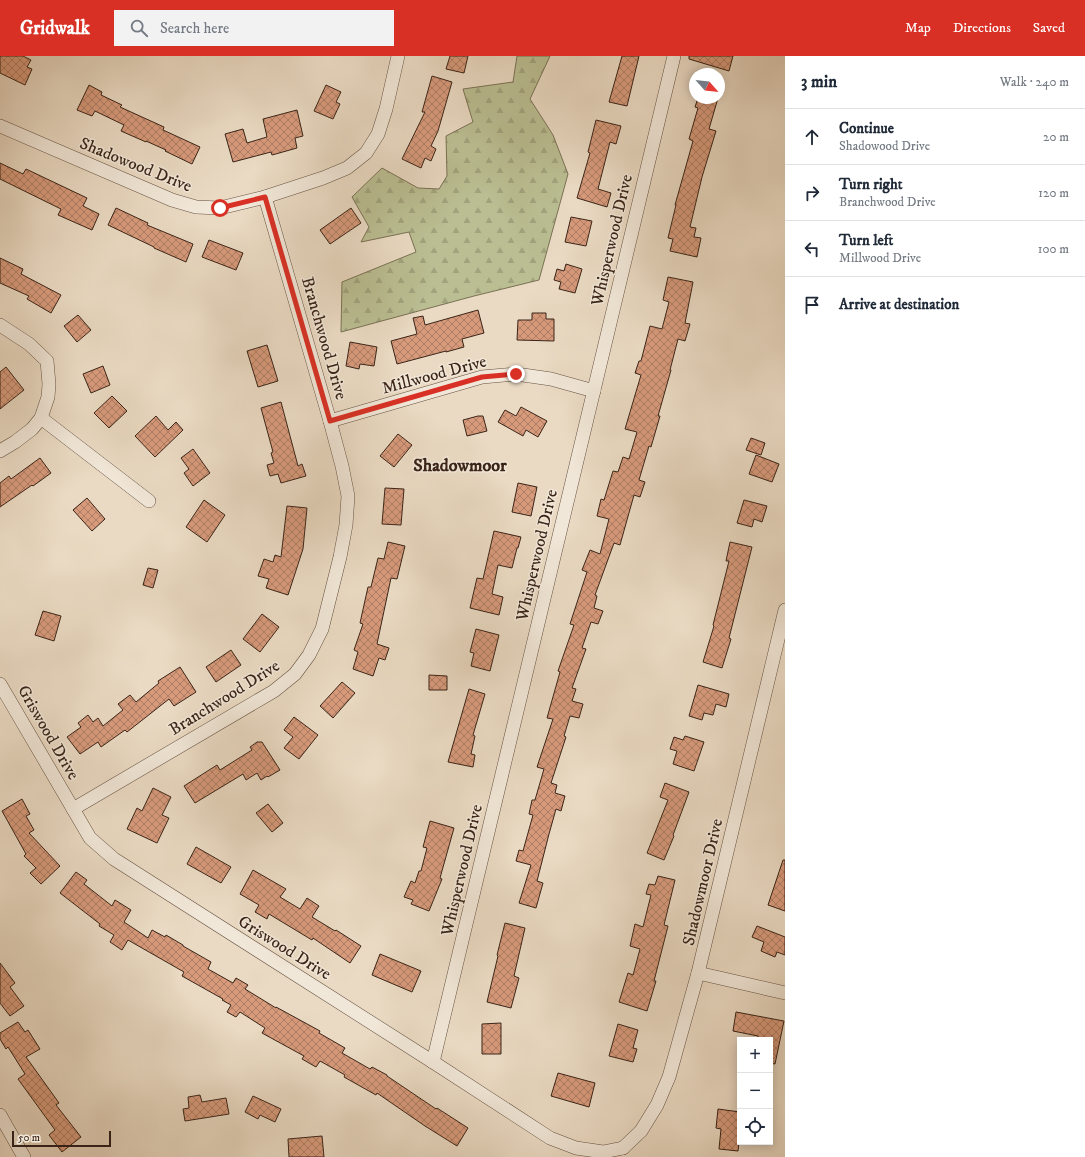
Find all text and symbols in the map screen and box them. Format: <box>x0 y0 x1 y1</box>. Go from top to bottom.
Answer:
search box <box>114 10 394 46</box>
text: Gridwalk <box>20 17 90 40</box>
icon: search <box>128 17 150 39</box>
text: Search here <box>160 19 229 38</box>
text: Map <box>905 19 931 37</box>
text: Directions <box>953 19 1011 37</box>
text: Saved <box>1033 19 1065 37</box>
north arrow <box>689 68 725 104</box>
text: 3 min <box>801 71 837 93</box>
text: Walk · 240 m <box>1000 74 1069 90</box>
text: Continue <box>839 119 894 138</box>
icon: ahead <box>801 126 823 148</box>
text: 20 m <box>1043 129 1069 145</box>
street label: Shadowood Drive <box>76 132 195 197</box>
text: Shadowood Drive <box>839 138 930 154</box>
street label: Whisperwood Drive <box>586 172 638 309</box>
text: Turn right <box>839 175 902 194</box>
icon: right <box>801 182 823 204</box>
text: 120 m <box>1038 185 1069 201</box>
text: Branchwood Drive <box>839 194 936 210</box>
route start <box>211 199 229 217</box>
text: Turn left <box>839 231 893 250</box>
icon: left <box>801 238 823 260</box>
text: 100 m <box>1038 241 1069 257</box>
text: Millwood Drive <box>839 250 921 266</box>
street label: Branchwood Drive <box>296 274 352 402</box>
icon: arrive <box>801 294 823 316</box>
text: Arrive at destination <box>839 295 959 314</box>
street label: Millwood Drive <box>380 350 489 399</box>
route end <box>507 365 525 383</box>
district label: Shadowmoor <box>413 455 507 477</box>
street label: Whisperwood Drive <box>511 487 563 624</box>
street label: Branchwood Drive <box>165 655 284 741</box>
street label: Griswood Drive <box>12 681 84 784</box>
street label: Whisperwood Drive <box>436 802 488 939</box>
street label: Shadowmoor Drive <box>678 817 728 948</box>
street label: Griswood Drive <box>234 911 335 985</box>
map controls <box>737 1037 773 1145</box>
button: + <box>737 1037 773 1073</box>
button: − <box>737 1073 773 1109</box>
button: locate <box>737 1109 773 1145</box>
scale bar <box>12 1129 111 1148</box>
text: 50 m <box>18 1131 40 1145</box>

